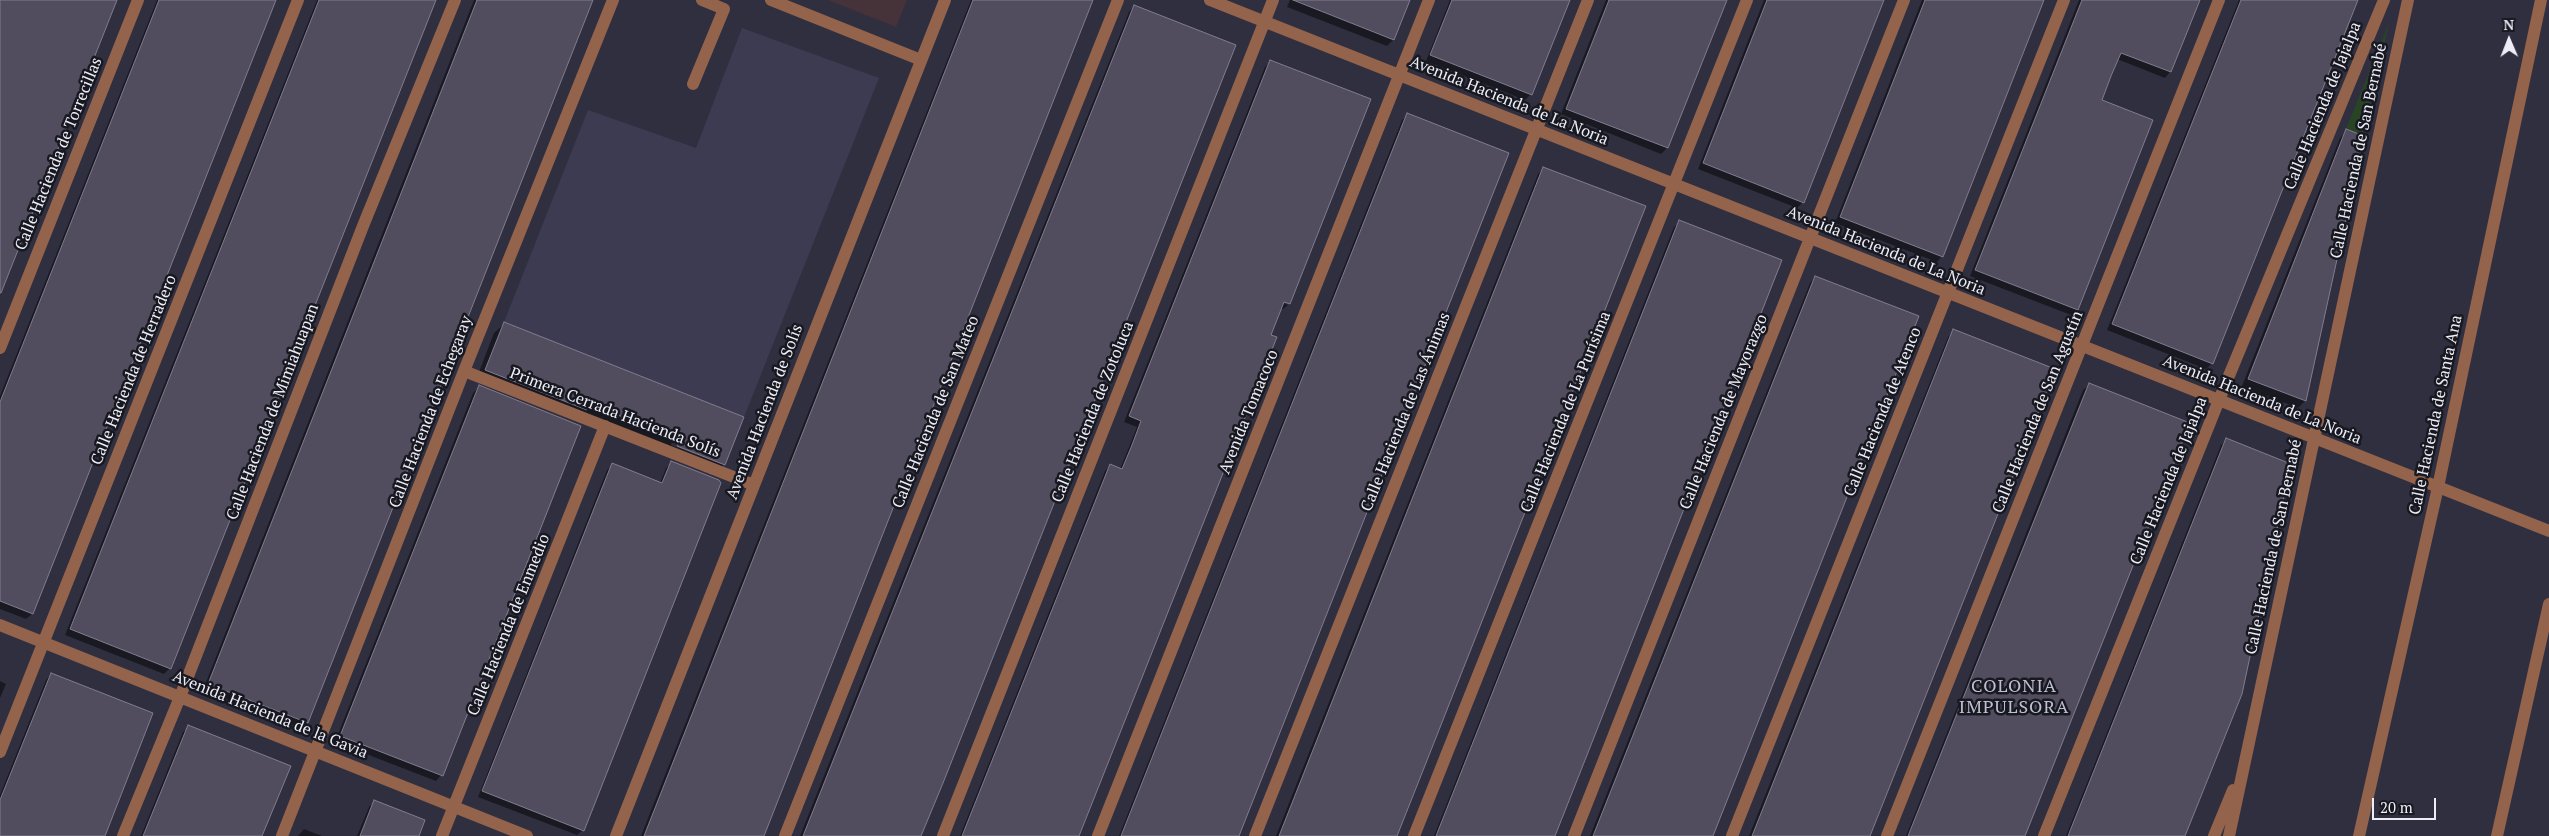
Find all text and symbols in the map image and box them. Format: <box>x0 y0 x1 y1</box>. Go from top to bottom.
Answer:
north arrow <box>2484 15 2534 65</box>
text: N <box>2503 15 2514 34</box>
street label: Calle Hacienda de Jajalpa <box>2281 19 2365 193</box>
street label: Calle Hacienda de San Bernabé <box>2327 42 2391 260</box>
street label: Avenida Hacienda de La Noria <box>1407 52 1611 150</box>
street label: Calle Hacienda de Torrecillas <box>11 55 107 253</box>
street label: Avenida Hacienda de La Noria <box>1784 202 1988 300</box>
street label: Calle Hacienda de Herradero <box>87 272 181 468</box>
street label: Calle Hacienda de Mimiahuapan <box>223 301 323 523</box>
street label: Calle Hacienda de San Agustín <box>1989 308 2087 516</box>
street label: Calle Hacienda de La Purísima <box>1517 309 1615 515</box>
street label: Calle Hacienda de Las Ánimas <box>1357 310 1455 514</box>
street label: Calle Hacienda de Mayorazgo <box>1676 312 1772 512</box>
street label: Calle Hacienda de Echegaray <box>385 313 477 511</box>
street label: Calle Hacienda de San Mateo <box>889 313 983 511</box>
street label: Calle Hacienda de Santa Ana <box>2405 313 2467 517</box>
street label: Calle Hacienda de Zotoluca <box>1048 319 1138 505</box>
street label: Avenida Hacienda de Solís <box>723 322 807 502</box>
street label: Calle Hacienda de Atenco <box>1840 325 1926 499</box>
street label: Avenida Tomacoco <box>1215 347 1283 477</box>
street label: Avenida Hacienda de La Noria <box>2160 351 2364 449</box>
street label: Primera Cerrada Hacienda Solís <box>507 364 723 462</box>
street label: Calle Hacienda de Jajalpa <box>2127 394 2211 568</box>
street label: Calle Hacienda de San Bernabé <box>2242 438 2306 656</box>
street label: Calle Hacienda de Enmedio <box>464 531 554 719</box>
street label: Avenida Hacienda de la Gavia <box>170 667 370 763</box>
district label: COLONIA IMPULSORA <box>1958 676 2070 719</box>
scale bar <box>2374 788 2438 820</box>
text: 20 m <box>2380 797 2413 817</box>

